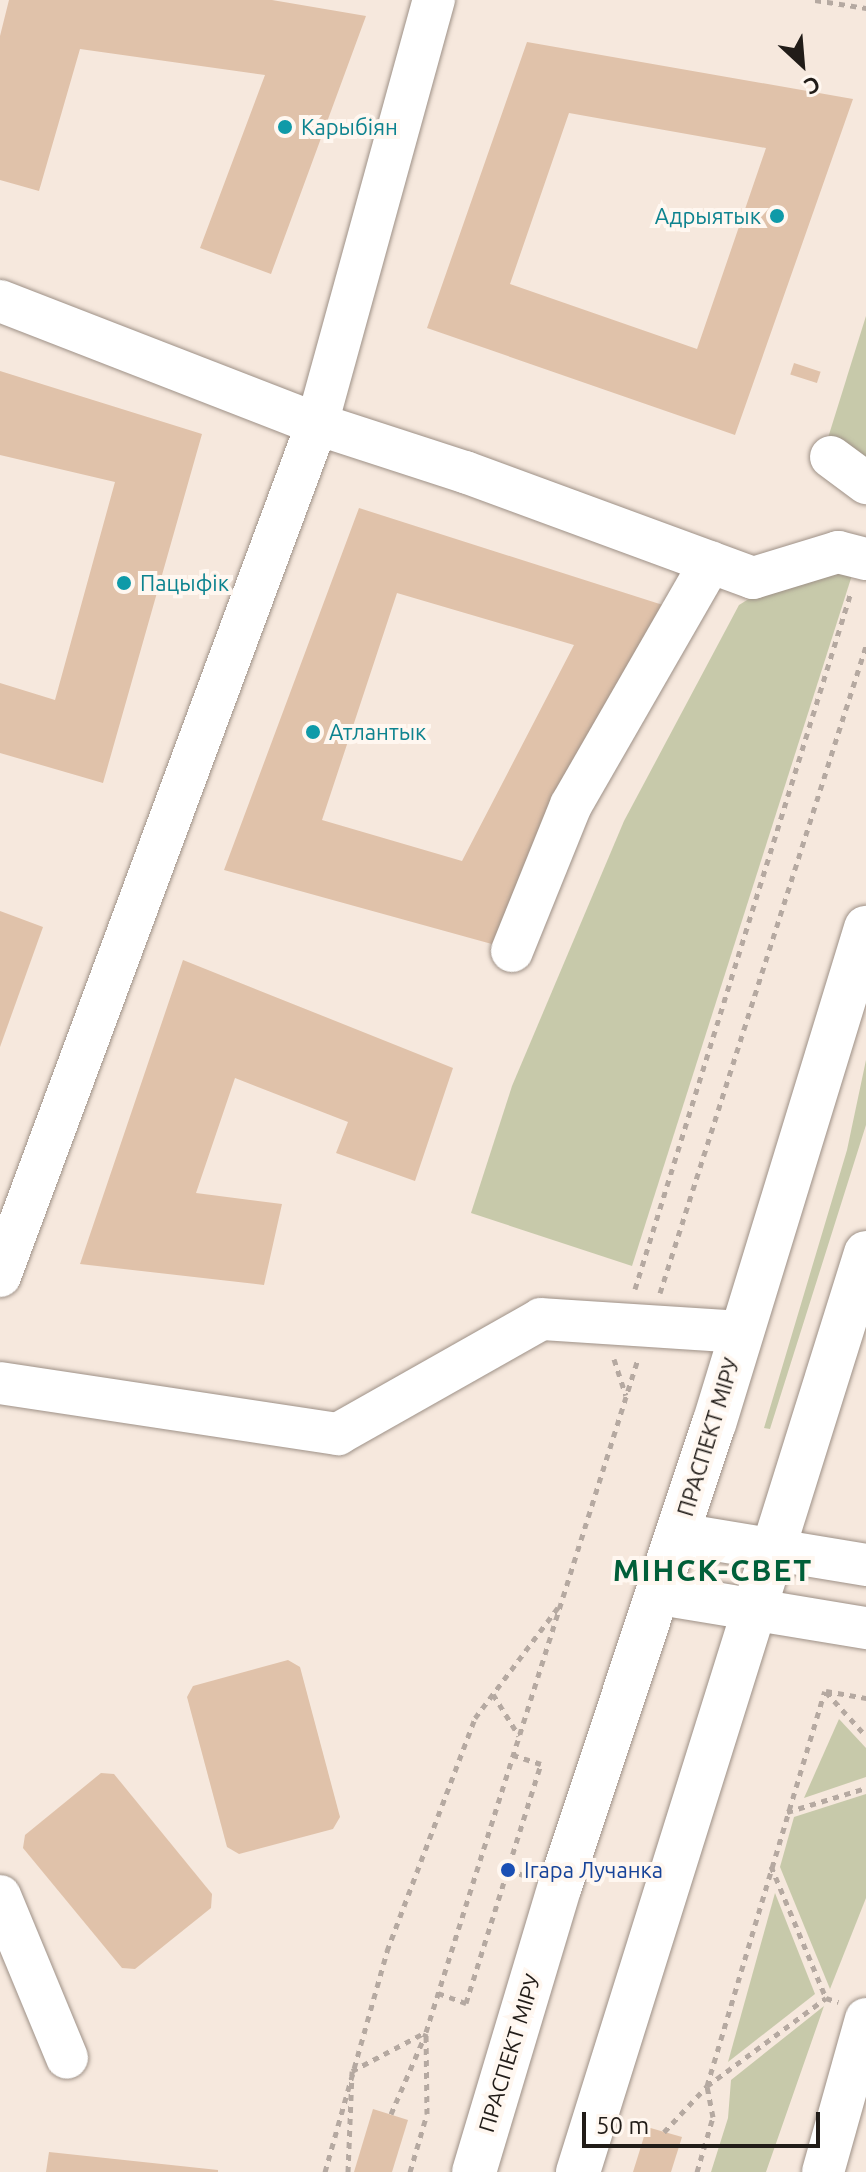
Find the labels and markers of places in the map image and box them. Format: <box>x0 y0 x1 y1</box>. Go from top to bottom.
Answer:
place label: Карыбіян <box>301 114 398 140</box>
marker: Карыбіян <box>276 118 294 136</box>
place label: Адрыятык <box>655 203 761 229</box>
marker: Адрыятык <box>768 207 786 225</box>
place label: Пацыфік <box>140 570 229 596</box>
marker: Пацыфік <box>115 574 133 592</box>
place label: Атлантык <box>329 719 426 745</box>
marker: Атлантык <box>304 723 322 741</box>
place label: Ігара Лучанка <box>524 1857 663 1883</box>
marker: Ігара Лучанка <box>499 1861 517 1879</box>

